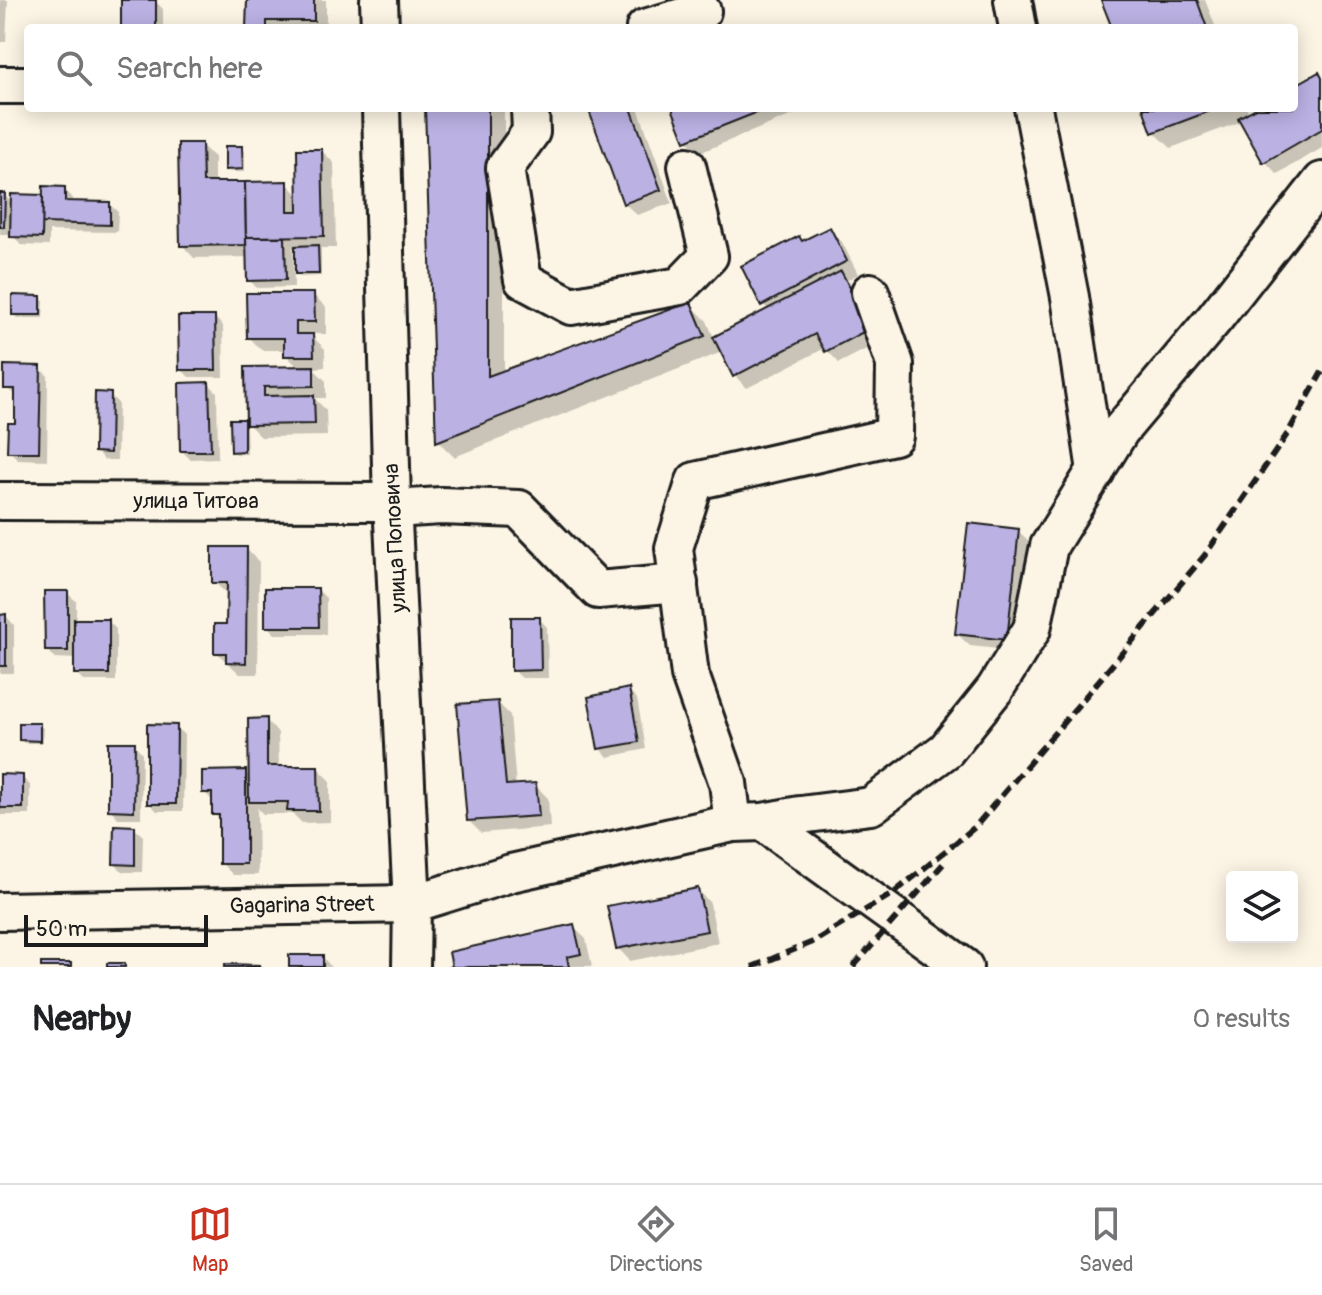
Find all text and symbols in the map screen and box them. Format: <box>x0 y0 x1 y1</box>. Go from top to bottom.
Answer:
search box <box>24 24 1298 112</box>
icon: search <box>52 46 96 90</box>
text: Search here <box>116 50 263 87</box>
street label: улица Поповича <box>377 463 413 614</box>
street label: улица Титова <box>132 487 259 515</box>
map controls <box>1226 871 1298 943</box>
button: layers <box>1226 871 1298 943</box>
street label: Gagarina Street <box>229 890 375 920</box>
scale bar <box>24 911 208 947</box>
text: 50 m <box>36 915 87 943</box>
text: Nearby <box>32 998 131 1041</box>
text: 0 results <box>1193 1003 1290 1035</box>
tab: Map <box>188 1202 232 1278</box>
tab: Directions <box>609 1202 702 1278</box>
tab: Saved <box>1079 1202 1134 1278</box>

